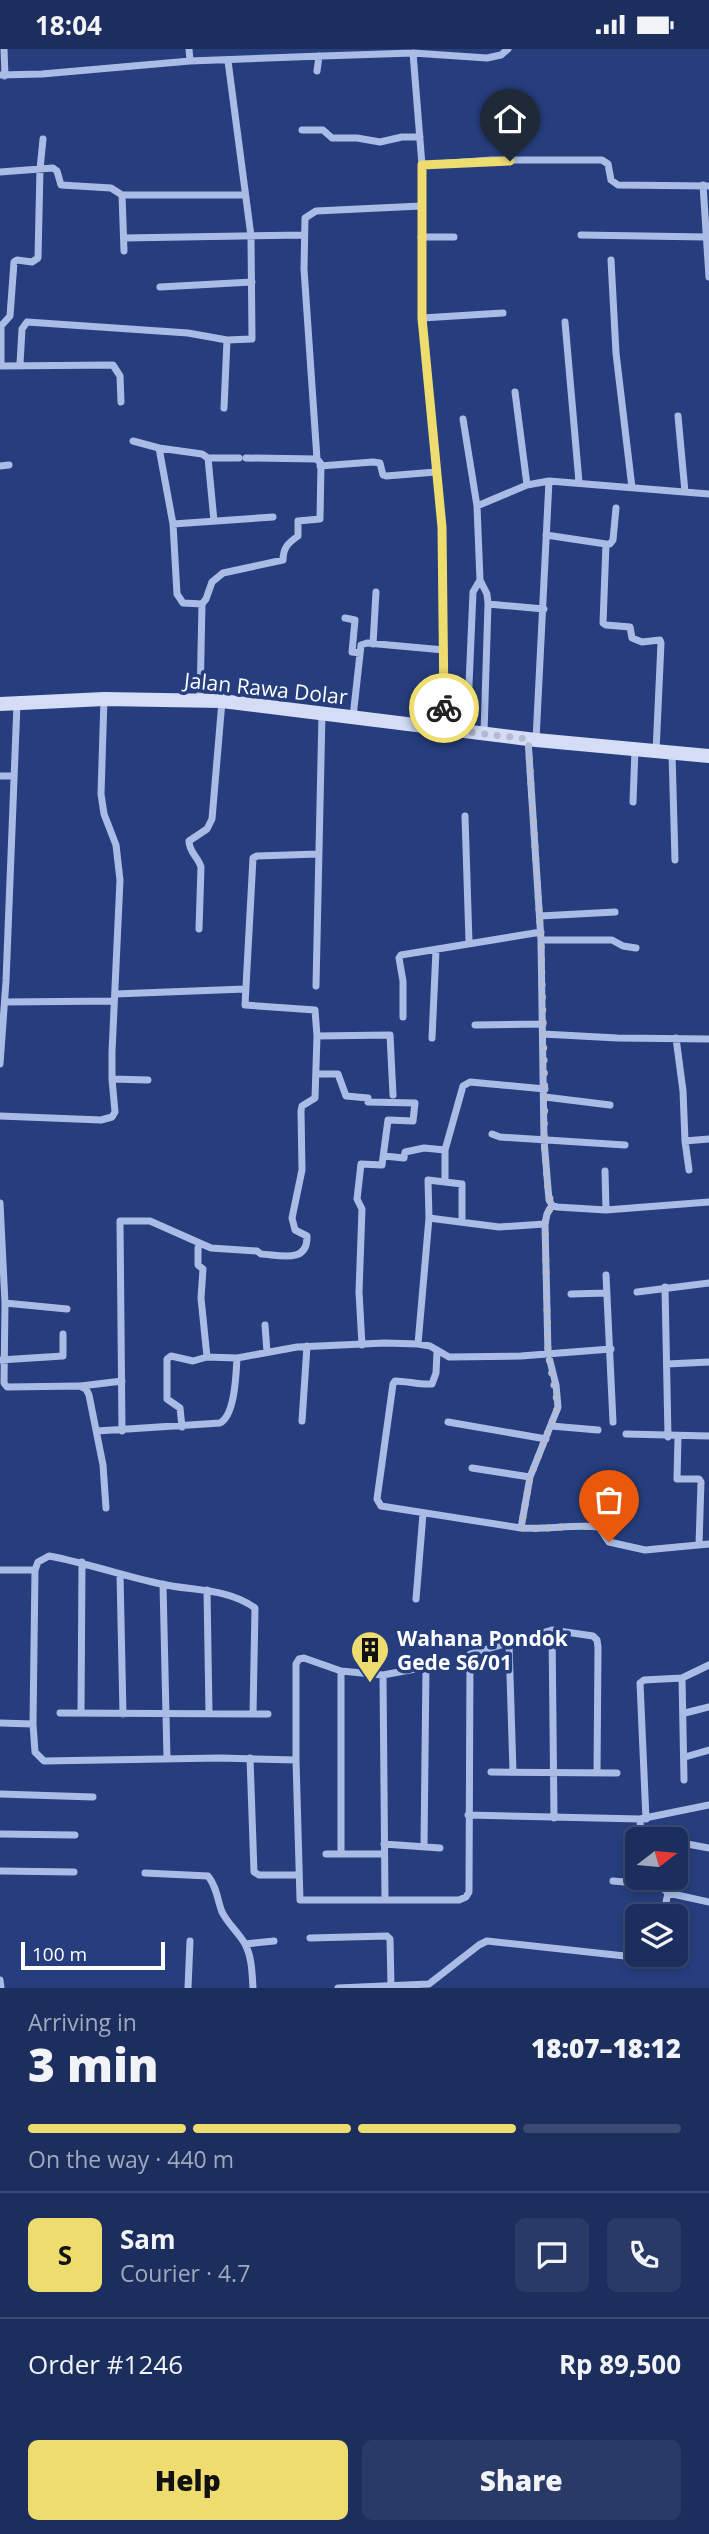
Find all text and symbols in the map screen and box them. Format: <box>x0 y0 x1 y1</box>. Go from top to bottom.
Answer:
text: 18:04 <box>35 7 102 43</box>
pin <box>480 89 540 161</box>
icon: home <box>491 100 529 138</box>
street label: Jalan Rawa Dolar <box>181 665 349 711</box>
courier <box>409 673 479 743</box>
icon: bike <box>425 689 463 727</box>
pin <box>579 1470 639 1542</box>
icon: bag <box>590 1481 628 1519</box>
place label: Wahana Pondok Gede S6/01 <box>397 1624 569 1676</box>
building icon: Wahana Pondok Gede S6/01 <box>349 1629 391 1684</box>
north arrow <box>625 1827 688 1890</box>
map controls <box>625 1827 688 1967</box>
button: layers <box>625 1904 688 1967</box>
scale bar <box>21 1939 164 1971</box>
text: 100 m <box>32 1941 87 1967</box>
text: Arriving in <box>28 2006 137 2038</box>
text: 18:07–18:12 <box>531 2030 681 2066</box>
text: 3 min <box>28 2033 159 2095</box>
text: On the way · 440 m <box>28 2143 234 2175</box>
button: chat <box>515 2218 589 2292</box>
button: phone <box>607 2218 681 2292</box>
text: Sam <box>120 2221 176 2257</box>
text: S <box>58 2237 72 2273</box>
text: Courier · 4.7 <box>120 2257 250 2289</box>
text: Order #1246 <box>28 2346 183 2382</box>
text: Rp 89,500 <box>559 2346 681 2382</box>
button: Help <box>28 2440 348 2520</box>
button: Share <box>362 2440 681 2520</box>

